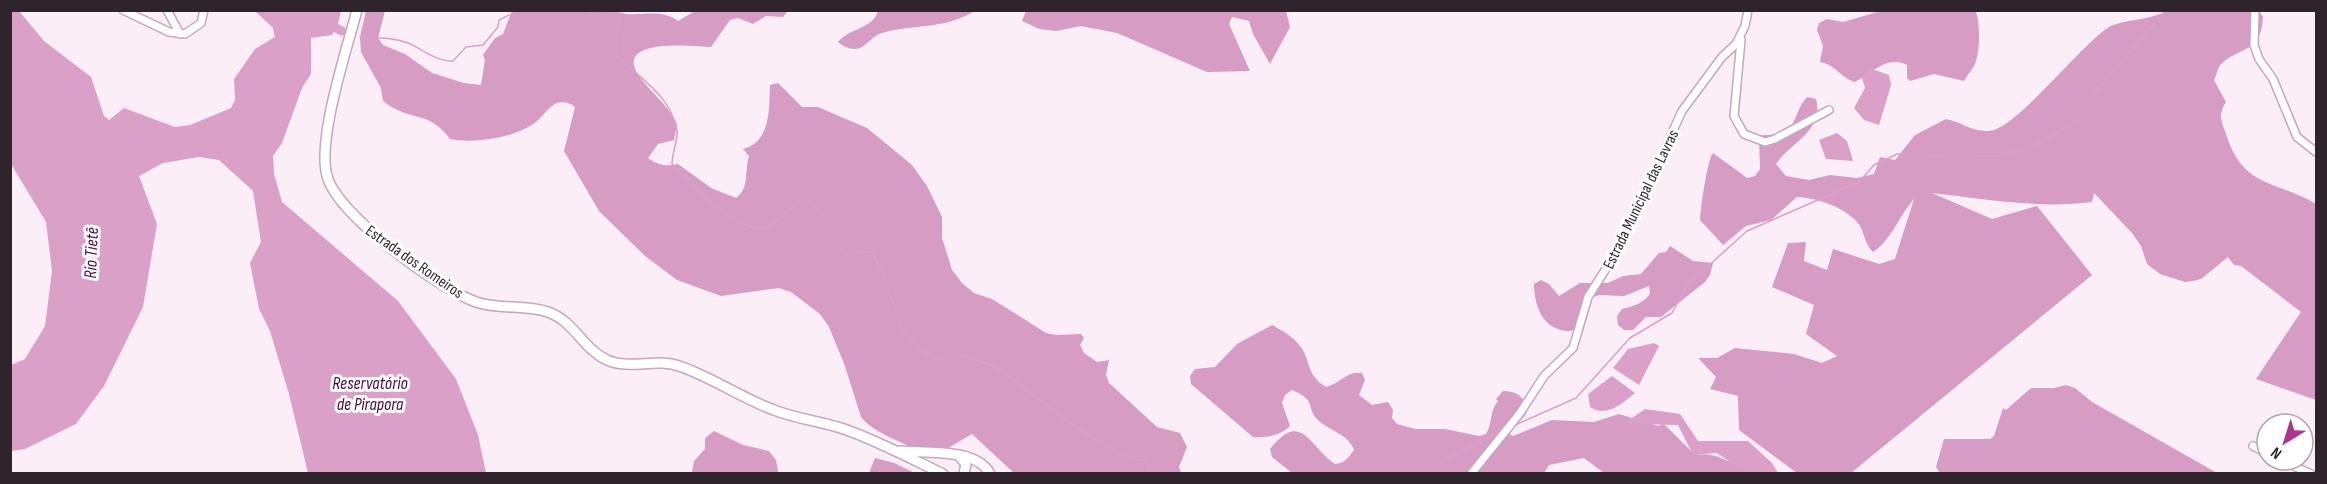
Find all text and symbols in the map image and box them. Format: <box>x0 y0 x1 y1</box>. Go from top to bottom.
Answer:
street label: Estrada Municipal das Lavras <box>1599 127 1683 272</box>
street label: Estrada dos Romeiros <box>362 221 467 303</box>
water label: Rio Tietê <box>80 227 103 279</box>
water label: Reservatório de Pirapora <box>332 373 408 415</box>
north arrow <box>2255 412 2315 472</box>
text: N <box>2267 443 2286 463</box>

